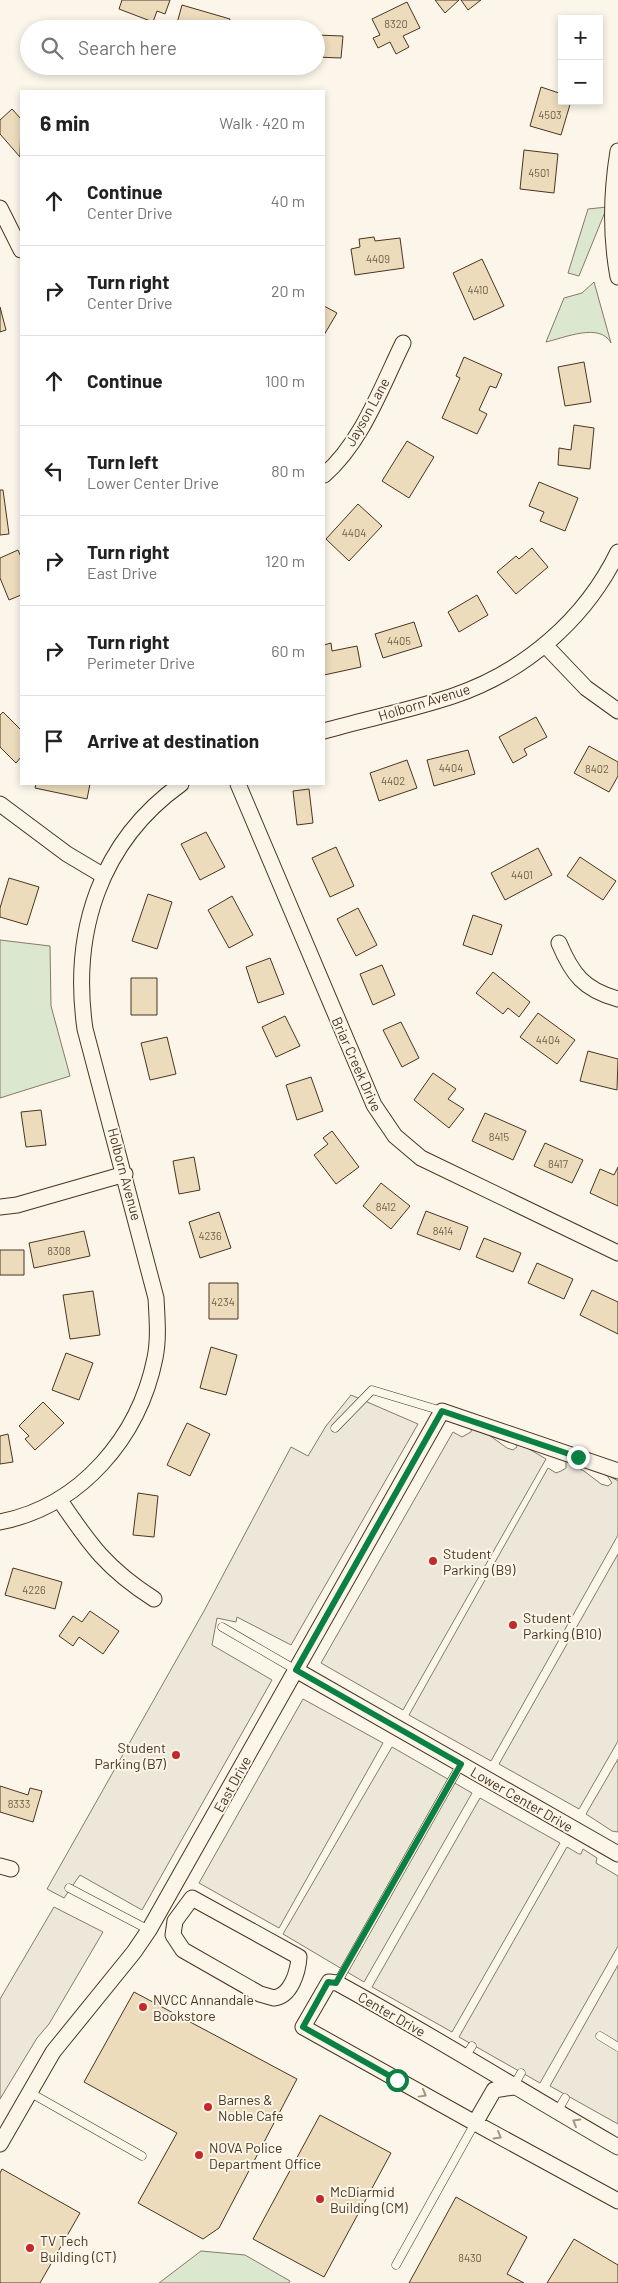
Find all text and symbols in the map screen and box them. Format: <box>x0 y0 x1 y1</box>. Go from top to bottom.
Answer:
map controls <box>558 15 603 105</box>
button: + <box>558 15 603 60</box>
house number: 8320 <box>384 17 408 30</box>
search box <box>20 20 325 75</box>
icon: search <box>38 34 66 62</box>
text: Search here <box>78 36 177 59</box>
button: − <box>558 60 603 105</box>
house number: 4503 <box>538 108 562 121</box>
text: 6 min <box>40 110 90 135</box>
text: Walk · 420 m <box>219 113 305 132</box>
house number: 4501 <box>528 166 550 179</box>
text: Continue <box>87 180 163 203</box>
icon: ahead <box>40 187 68 215</box>
text: 40 m <box>271 191 305 210</box>
text: Center Drive <box>87 203 173 222</box>
house number: 4409 <box>366 252 390 265</box>
text: Turn right <box>87 270 169 293</box>
icon: right <box>40 277 68 305</box>
text: 20 m <box>271 281 305 300</box>
house number: 4410 <box>467 283 489 296</box>
text: Center Drive <box>87 293 173 312</box>
icon: ahead <box>40 367 68 395</box>
text: Continue <box>87 369 163 392</box>
text: 100 m <box>265 371 305 390</box>
street label: Jayson Lane <box>341 375 393 449</box>
text: Turn left <box>87 450 158 473</box>
icon: left <box>40 457 68 485</box>
text: 80 m <box>271 461 305 480</box>
text: Lower Center Drive <box>87 473 219 492</box>
house number: 4404 <box>342 526 366 539</box>
text: Turn right <box>87 540 169 563</box>
icon: right <box>40 547 68 575</box>
text: 120 m <box>265 551 305 570</box>
text: East Drive <box>87 563 157 582</box>
text: Turn right <box>87 630 169 653</box>
house number: 4405 <box>387 634 411 647</box>
icon: right <box>40 637 68 665</box>
text: 60 m <box>271 641 305 660</box>
text: Perimeter Drive <box>87 653 195 672</box>
street label: Holborn Avenue <box>376 680 472 724</box>
icon: arrive <box>40 727 68 755</box>
text: Arrive at destination <box>87 729 259 752</box>
house number: 4404 <box>439 761 463 774</box>
house number: 8402 <box>585 762 609 775</box>
house number: 4402 <box>381 774 405 787</box>
house number: 4401 <box>511 868 533 881</box>
street label: Briar Creek Drive <box>329 1014 385 1114</box>
house number: 4404 <box>536 1033 560 1046</box>
street label: Holborn Avenue <box>104 1126 146 1222</box>
house number: 8415 <box>489 1130 509 1143</box>
house number: 8417 <box>548 1157 568 1170</box>
house number: 8412 <box>376 1200 396 1213</box>
house number: 8414 <box>433 1224 453 1237</box>
house number: 4236 <box>198 1229 222 1242</box>
house number: 8308 <box>47 1244 71 1257</box>
house number: 4234 <box>211 1295 235 1308</box>
route end <box>567 1446 590 1469</box>
place label: Student Parking (B9) <box>443 1545 516 1578</box>
marker: Student Parking (B9) <box>427 1555 439 1567</box>
house number: 4226 <box>22 1583 46 1596</box>
place label: Student Parking (B10) <box>523 1609 601 1642</box>
marker: Student Parking (B10) <box>507 1619 519 1631</box>
place label: Student Parking (B7) <box>94 1739 166 1772</box>
marker: Student Parking (B7) <box>170 1749 182 1761</box>
street label: East Drive <box>210 1753 254 1815</box>
street label: Lower Center Drive <box>468 1763 576 1835</box>
house number: 8333 <box>8 1797 30 1810</box>
street label: Center Drive <box>355 1988 429 2040</box>
place label: NVCC Annandale Bookstore <box>153 1991 254 2024</box>
marker: NVCC Annandale Bookstore <box>137 2001 149 2013</box>
route start <box>386 2069 409 2092</box>
one-way arrow <box>417 2088 426 2098</box>
place label: Barnes & Noble Cafe <box>218 2091 284 2124</box>
marker: Barnes & Noble Cafe <box>202 2101 214 2113</box>
one-way arrow <box>572 2119 581 2129</box>
one-way arrow <box>493 2130 502 2140</box>
place label: NOVA Police Department Office <box>209 2139 321 2172</box>
marker: NOVA Police Department Office <box>193 2149 205 2161</box>
place label: McDiarmid Building (CM) <box>330 2183 408 2216</box>
marker: McDiarmid Building (CM) <box>314 2193 326 2205</box>
place label: TV Tech Building (CT) <box>40 2232 116 2265</box>
marker: TV Tech Building (CT) <box>24 2242 36 2254</box>
house number: 8430 <box>458 2251 482 2264</box>

